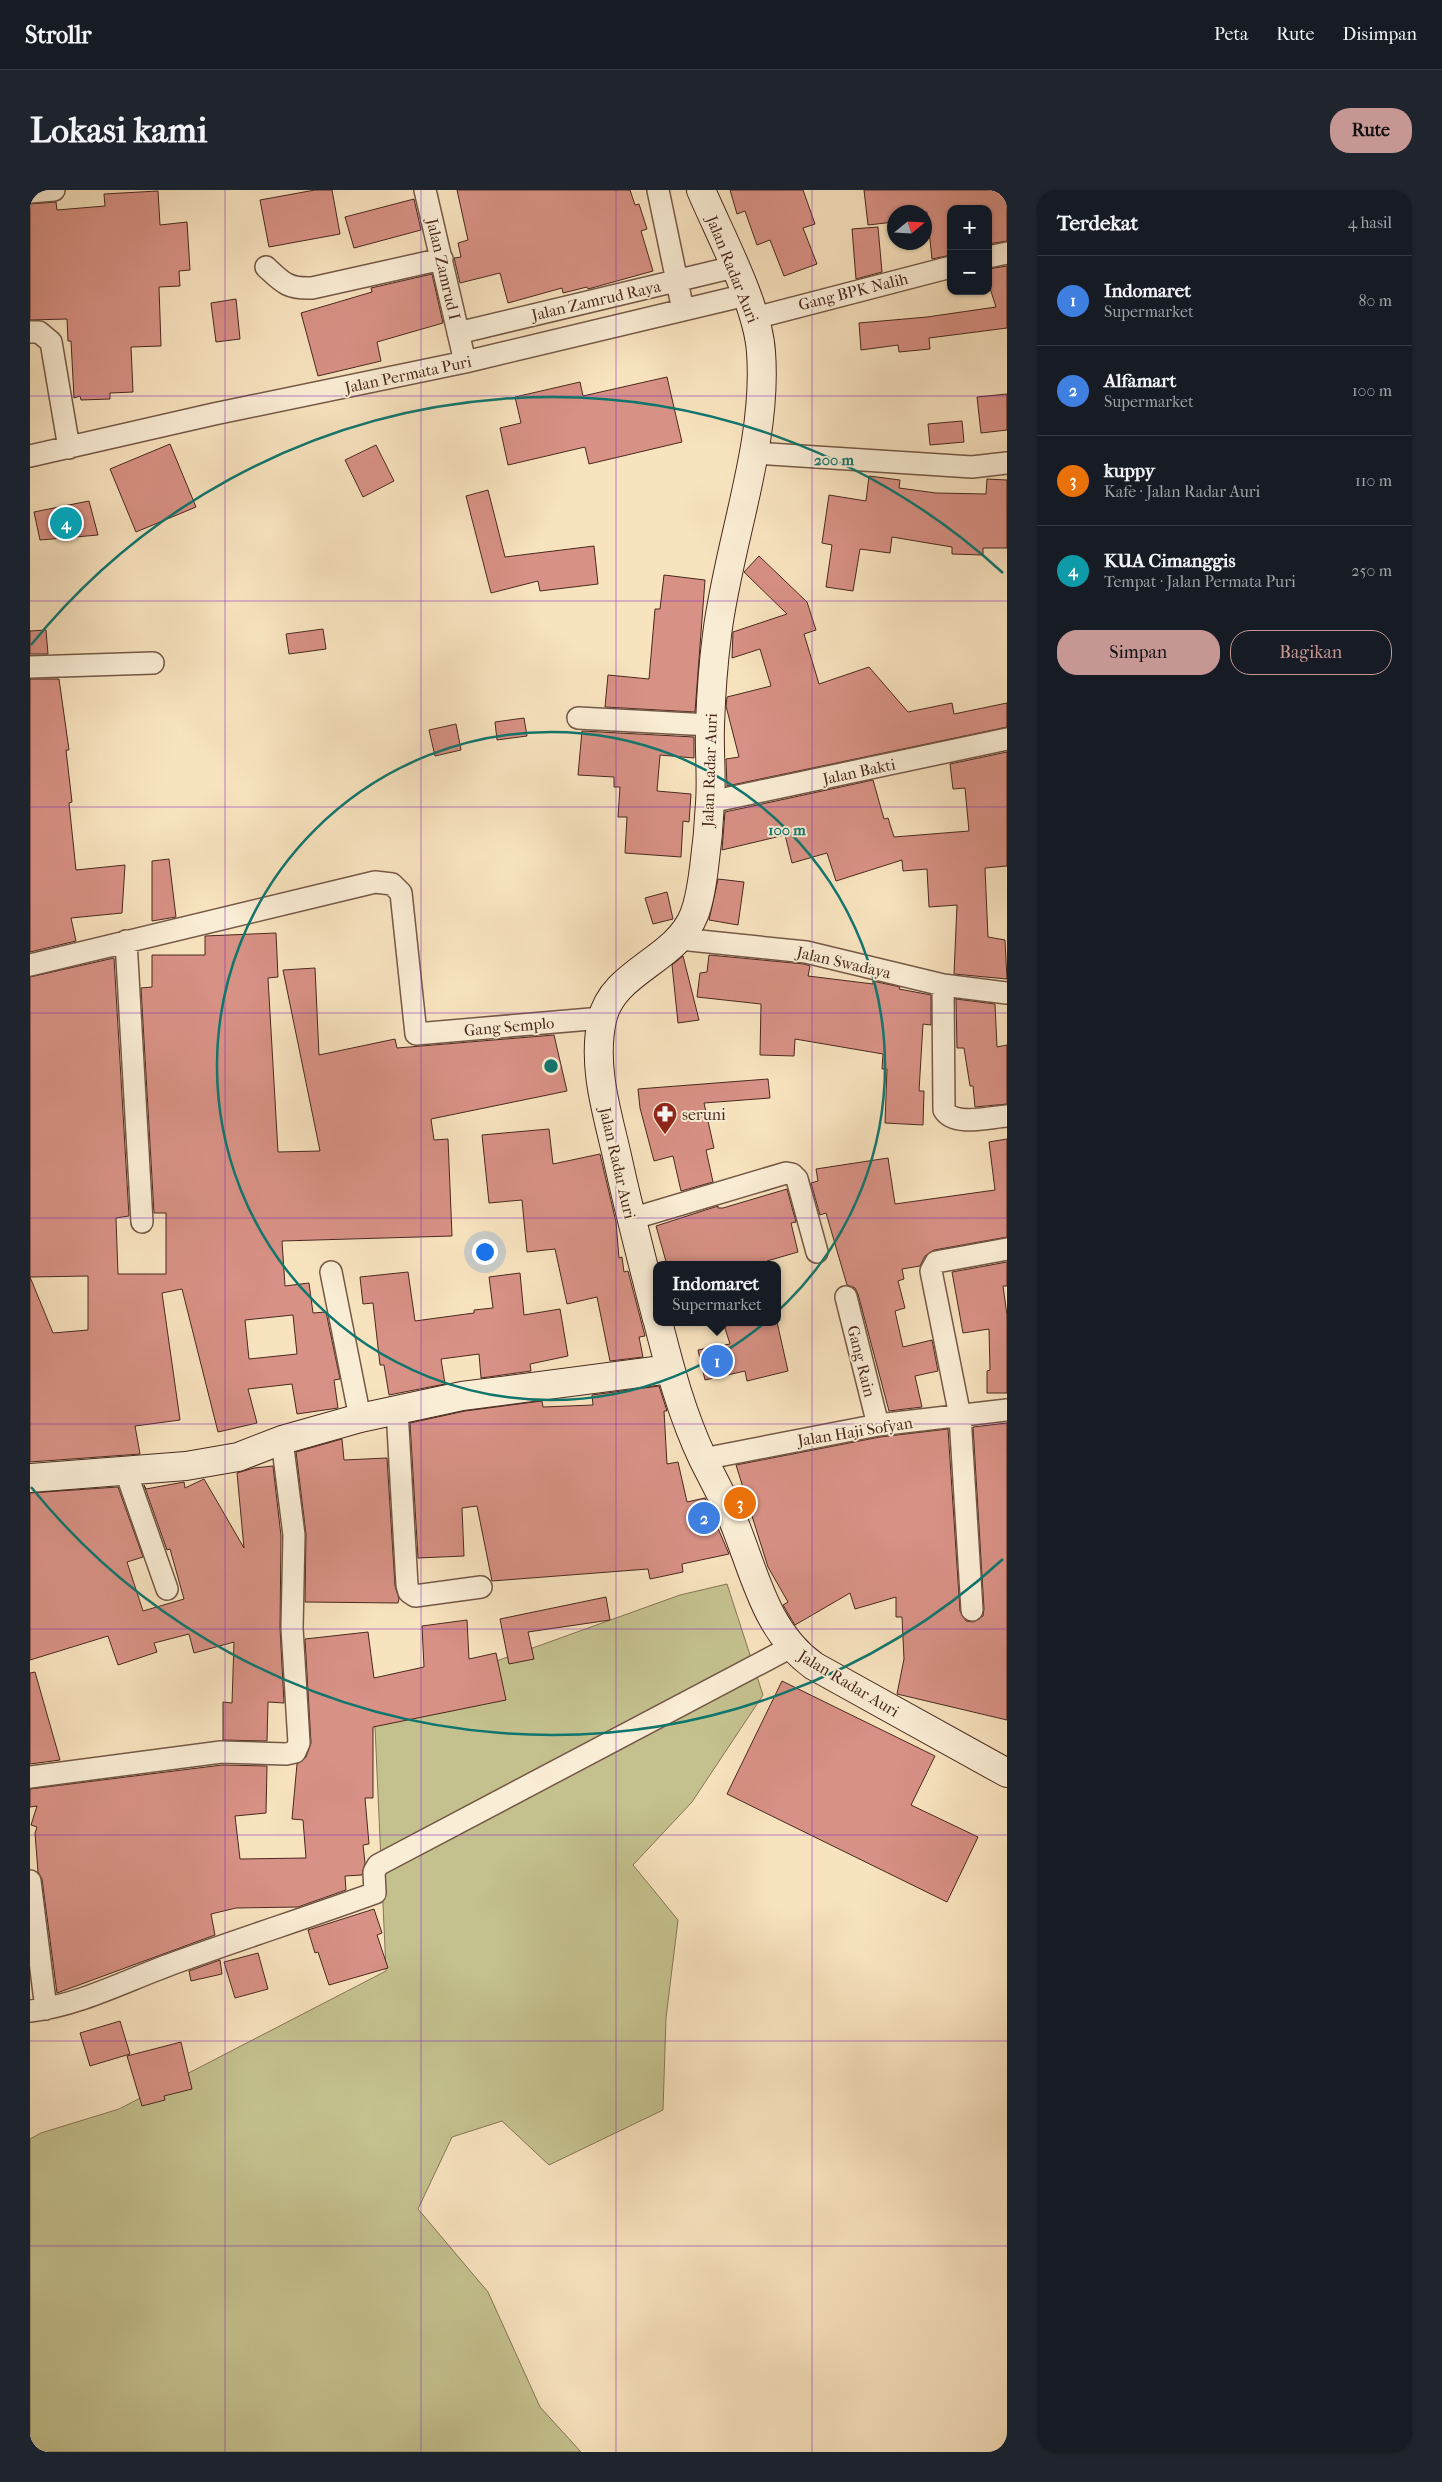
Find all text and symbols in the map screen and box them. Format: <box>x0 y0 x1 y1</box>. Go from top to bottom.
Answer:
text: Strollr <box>25 21 92 49</box>
text: Peta <box>1214 24 1248 45</box>
text: Rute <box>1276 24 1314 45</box>
text: Disimpan <box>1342 24 1417 45</box>
button: Rute <box>1330 108 1412 153</box>
text: Lokasi kami <box>30 110 207 151</box>
north arrow <box>887 205 932 250</box>
map controls <box>947 205 992 295</box>
button: + <box>947 205 992 250</box>
street label: Jalan Radar Auri <box>702 211 763 326</box>
text: Terdekat <box>1057 211 1138 235</box>
text: 4 hasil <box>1348 213 1392 232</box>
street label: Jalan Zamrud I <box>422 215 464 322</box>
button: − <box>947 250 992 295</box>
street label: Gang BPK Nalih <box>796 269 910 314</box>
street label: Jalan Zamrud Raya <box>528 276 663 325</box>
text: Indomaret <box>1104 280 1191 302</box>
text: 1 <box>1070 291 1076 310</box>
text: 80 m <box>1358 291 1392 310</box>
text: Supermarket <box>1104 302 1194 321</box>
street label: Jalan Permata Puri <box>341 352 473 398</box>
text: Alfamart <box>1104 370 1176 392</box>
text: 2 <box>1069 381 1077 400</box>
text: 100 m <box>1352 381 1392 400</box>
text: Supermarket <box>1104 392 1194 411</box>
text: 200 m <box>814 451 854 469</box>
text: kuppy <box>1104 460 1155 482</box>
text: 3 <box>1070 471 1076 490</box>
text: 110 m <box>1355 471 1392 490</box>
text: Kafe · Jalan Radar Auri <box>1104 482 1260 501</box>
pin: 4 <box>50 504 82 542</box>
text: KUA Cimanggis <box>1104 550 1235 572</box>
text: 4 <box>1068 561 1078 580</box>
text: 250 m <box>1351 561 1392 580</box>
text: Tempat · Jalan Permata Puri <box>1104 572 1296 591</box>
button: Simpan <box>1057 630 1220 675</box>
button: Bagikan <box>1230 630 1392 675</box>
street label: Jalan Radar Auri <box>698 712 721 829</box>
street label: Jalan Bakti <box>819 754 898 789</box>
text: 100 m <box>768 821 806 839</box>
street label: Jalan Swadaya <box>793 942 894 983</box>
street label: Gang Semplo <box>463 1013 555 1040</box>
centre of rings <box>542 1057 560 1075</box>
pharmacy icon: seruni <box>652 1101 678 1135</box>
street label: Jalan Radar Auri <box>595 1103 640 1221</box>
place label: seruni <box>682 1105 726 1124</box>
your location <box>472 1239 498 1265</box>
popup <box>653 1261 781 1326</box>
text: Indomaret <box>672 1273 759 1295</box>
text: Supermarket <box>672 1295 762 1314</box>
street label: Gang Rain <box>843 1323 880 1400</box>
pin: 1 <box>701 1342 733 1380</box>
street label: Jalan Haji Sofyan <box>794 1413 915 1450</box>
pin: 3 <box>724 1484 756 1522</box>
pin: 2 <box>688 1499 720 1537</box>
street label: Jalan Radar Auri <box>793 1645 903 1721</box>

